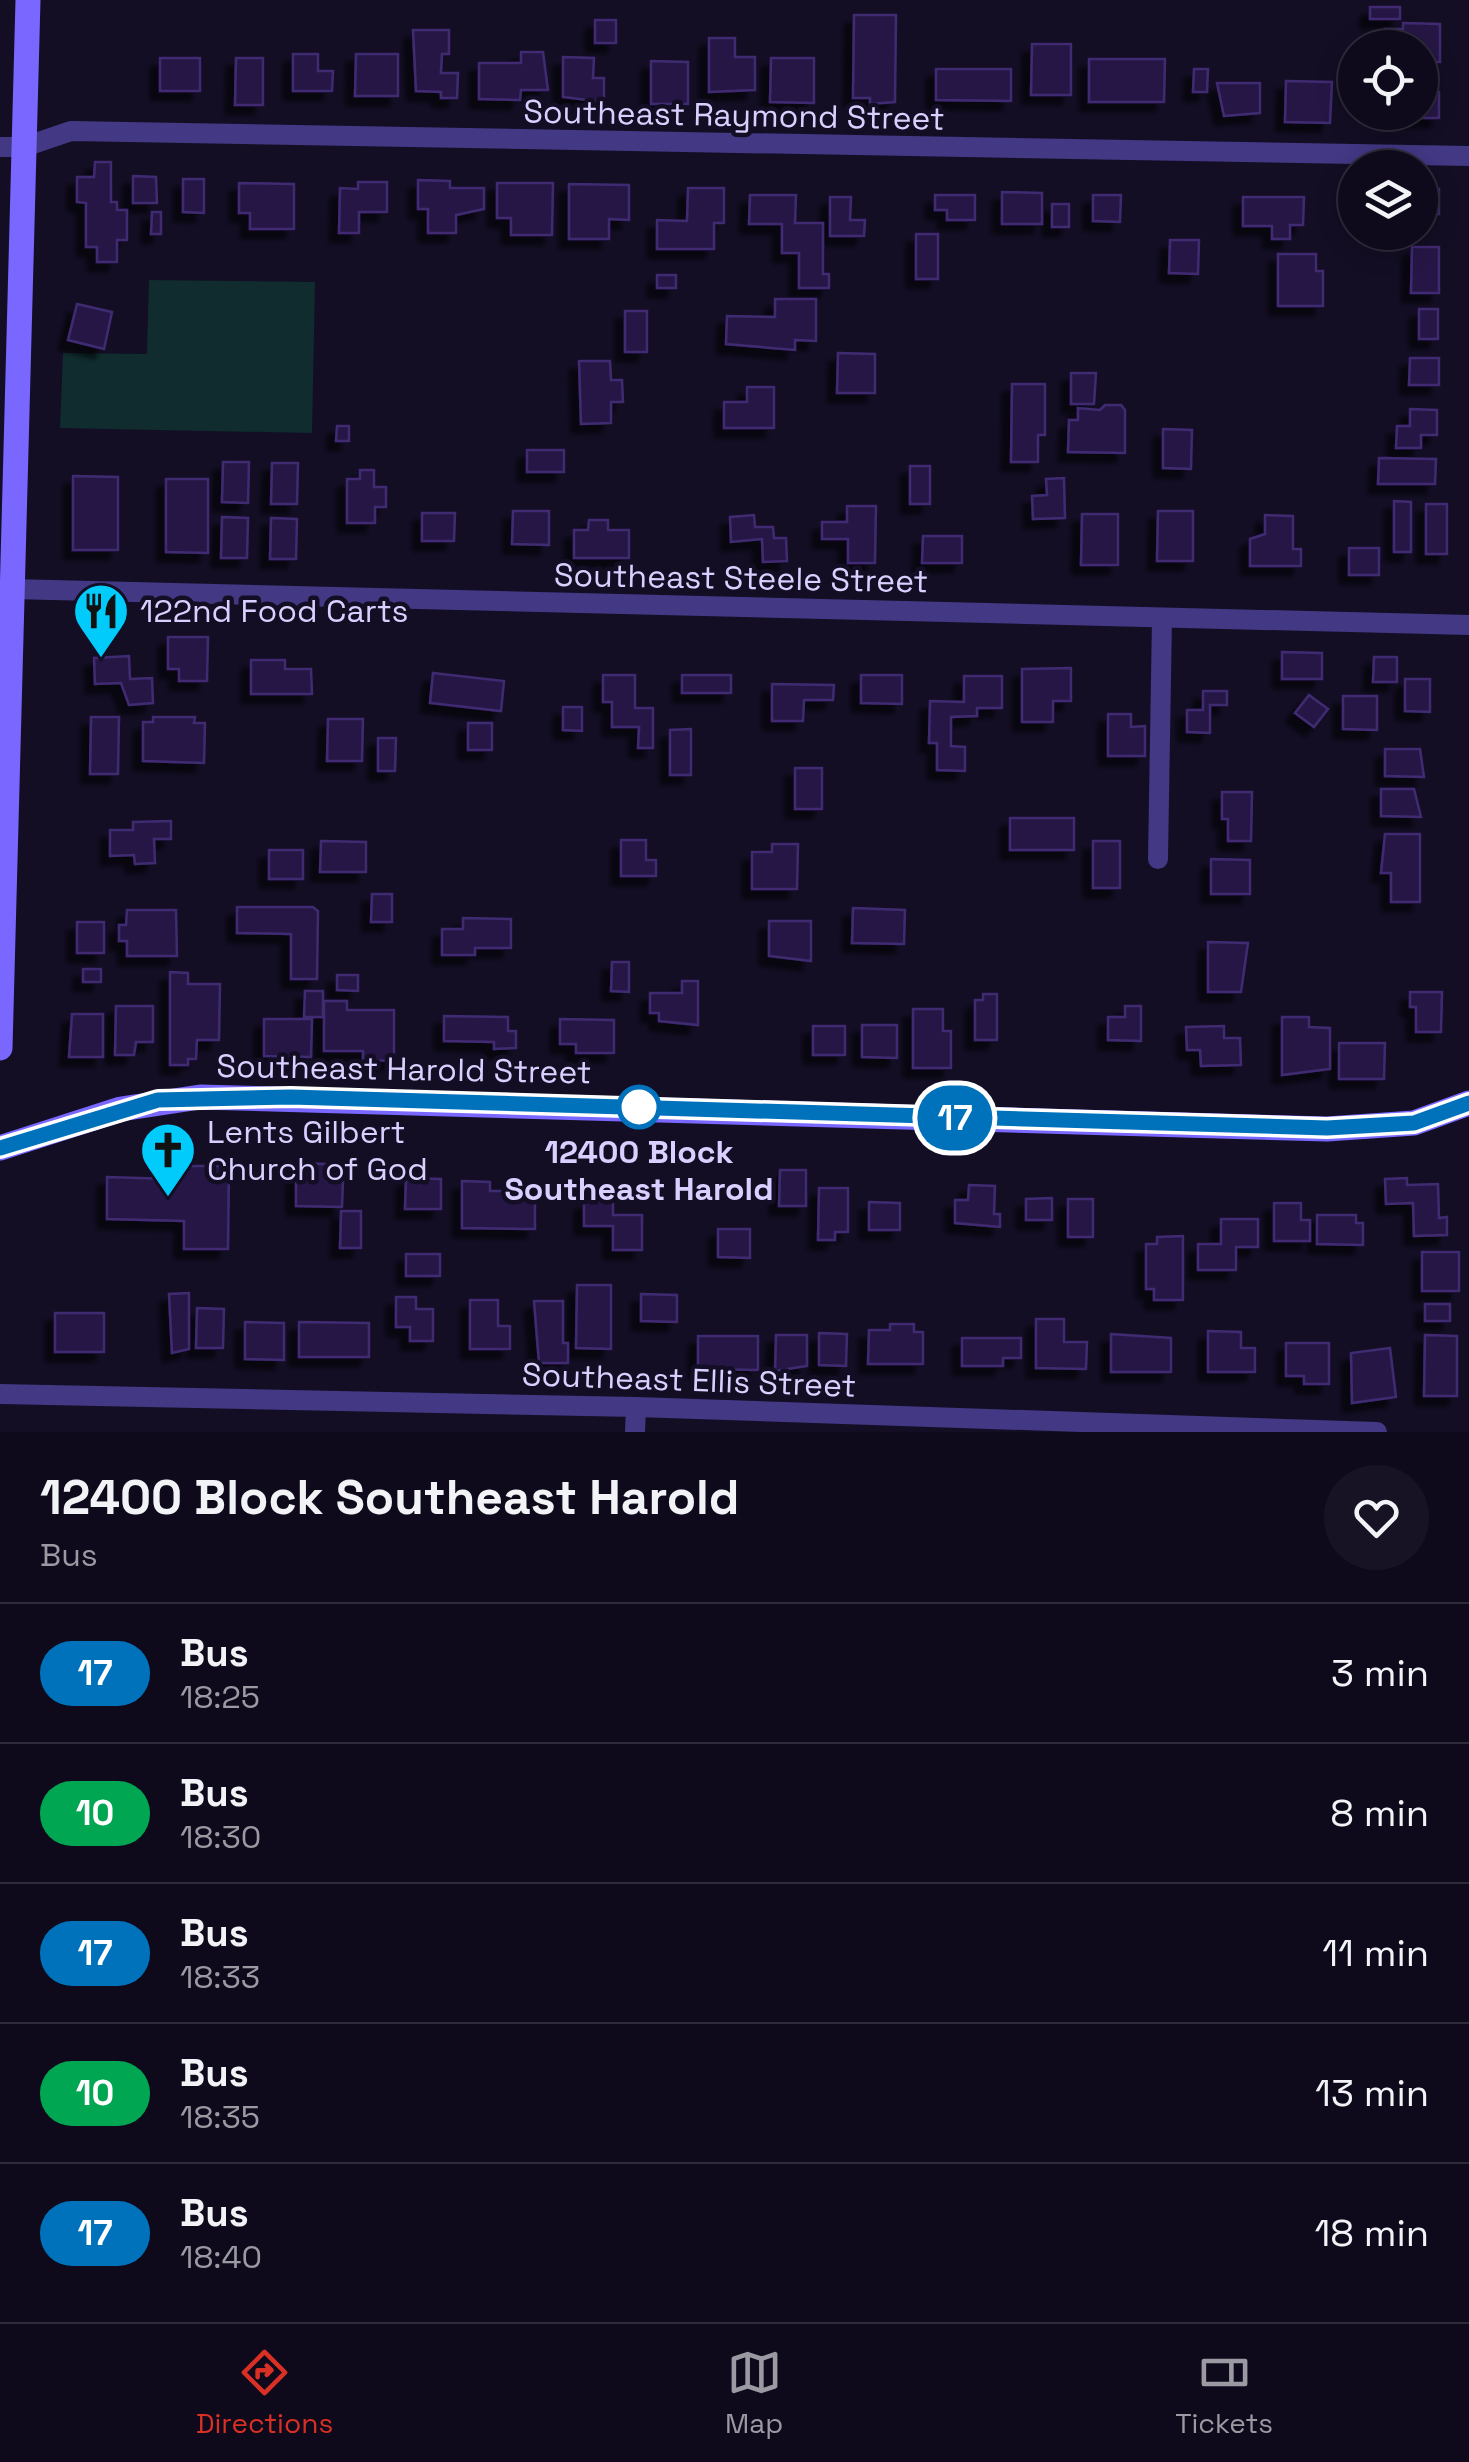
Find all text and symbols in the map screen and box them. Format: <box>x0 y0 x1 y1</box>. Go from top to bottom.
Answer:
map controls <box>1338 30 1438 250</box>
button: locate <box>1338 30 1438 130</box>
street label: Southeast Raymond Street <box>523 91 945 139</box>
button: layers <box>1338 150 1438 250</box>
street label: Southeast Steele Street <box>553 555 929 601</box>
restaurant icon: 122nd Food Carts <box>71 581 131 660</box>
place label: 122nd Food Carts <box>140 591 408 631</box>
street label: Southeast Harold Street <box>216 1046 592 1092</box>
marker: 12400 Block Southeast Harold <box>618 1086 660 1128</box>
line badge: 17 <box>910 1086 1000 1150</box>
text: 17 <box>937 1096 973 1140</box>
place label: Lents Gilbert Church of God <box>207 1112 428 1189</box>
church icon: Lents Gilbert Church of God <box>138 1120 198 1199</box>
place label: 12400 Block Southeast Harold <box>504 1132 774 1209</box>
street label: Southeast Ellis Street <box>521 1354 857 1406</box>
button: heart <box>1324 1465 1429 1570</box>
text: 12400 Block Southeast Harold <box>40 1467 739 1528</box>
text: Bus <box>40 1535 98 1575</box>
text: Bus <box>180 1629 249 1677</box>
text: 3 min <box>1331 1649 1429 1697</box>
text: 17 <box>77 1651 113 1695</box>
text: 18:25 <box>180 1677 260 1717</box>
text: Bus <box>180 1769 249 1817</box>
text: 8 min <box>1330 1789 1429 1837</box>
text: 10 <box>76 1791 114 1835</box>
text: 18:30 <box>180 1817 261 1857</box>
text: Bus <box>180 1909 249 1957</box>
text: 11 min <box>1322 1929 1429 1977</box>
text: 17 <box>77 1931 113 1975</box>
text: 18:33 <box>180 1957 260 1997</box>
text: Bus <box>180 2049 249 2097</box>
text: 13 min <box>1315 2069 1429 2117</box>
text: 10 <box>76 2071 114 2115</box>
text: 18:35 <box>180 2097 260 2137</box>
text: Bus <box>180 2189 249 2237</box>
text: 18 min <box>1314 2209 1429 2257</box>
text: 17 <box>77 2211 113 2255</box>
text: 18:40 <box>180 2237 262 2277</box>
tab: Directions <box>196 2345 333 2441</box>
tab: Map <box>725 2345 783 2441</box>
tab: Tickets <box>1175 2345 1273 2441</box>

